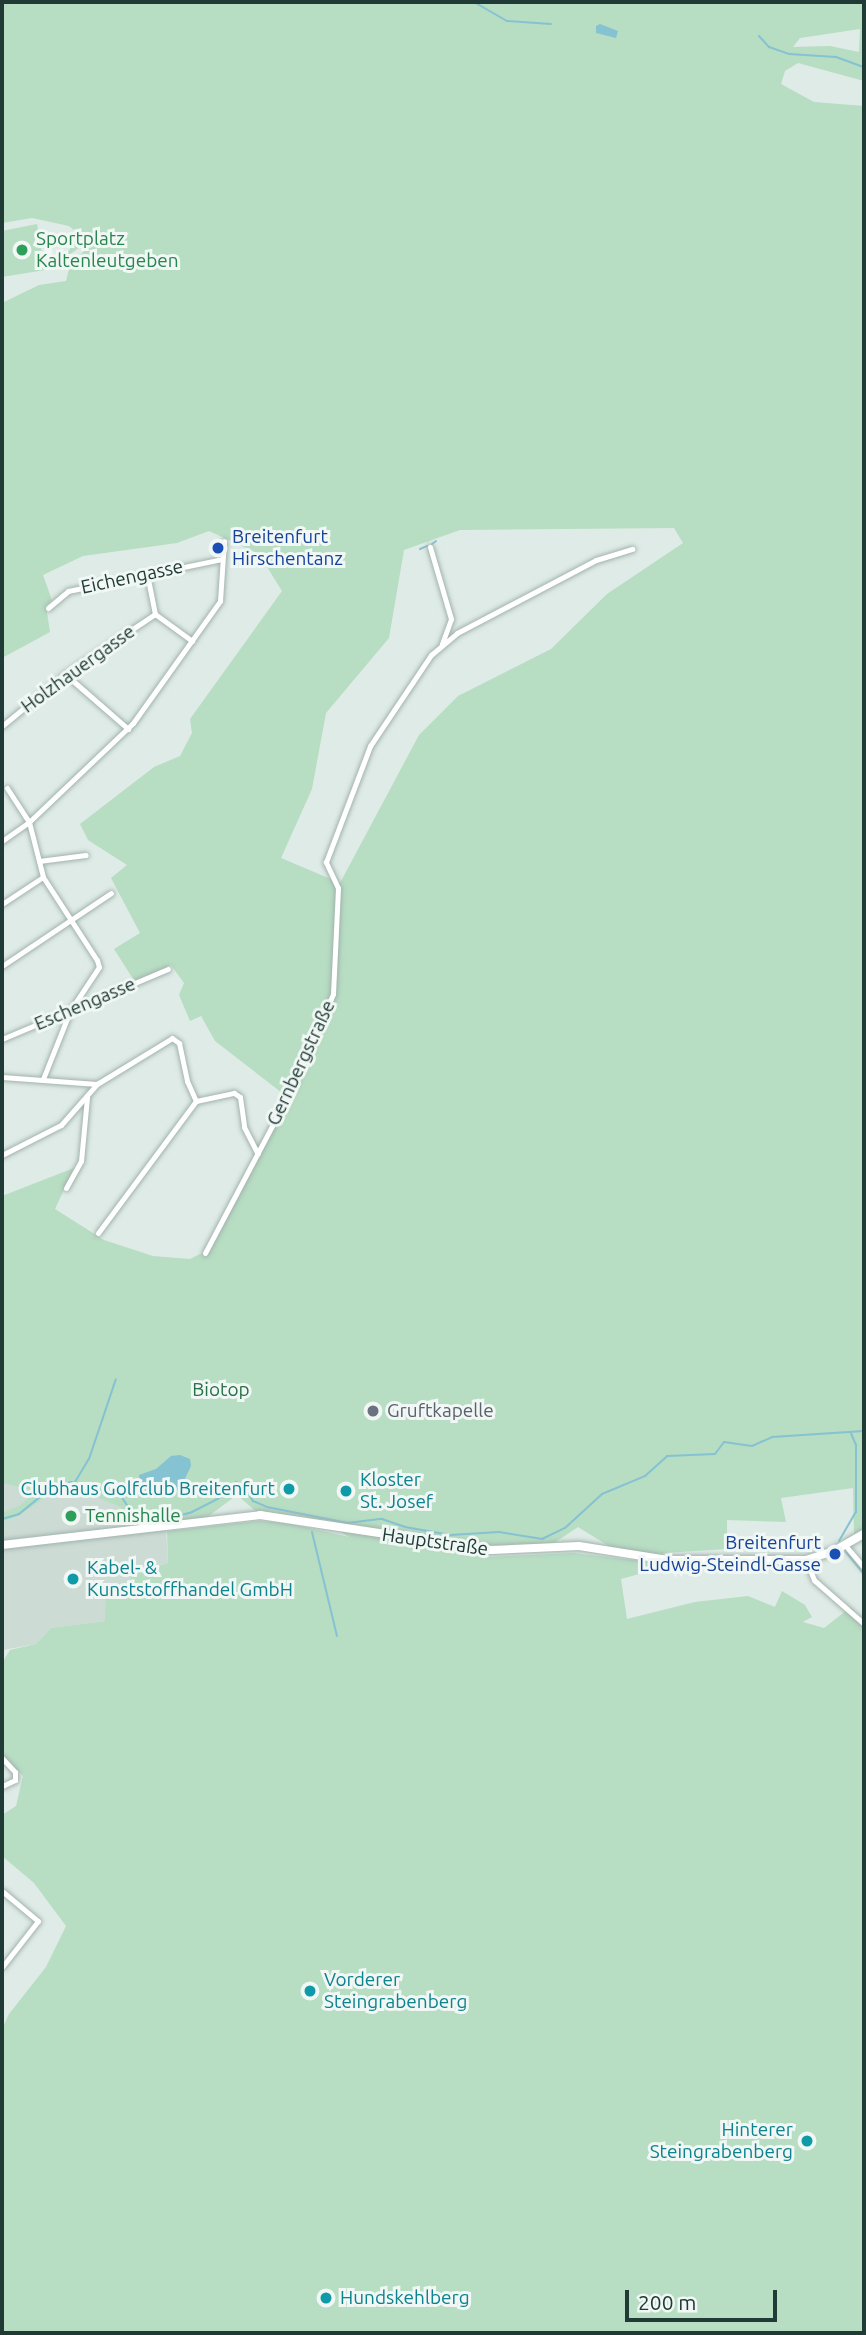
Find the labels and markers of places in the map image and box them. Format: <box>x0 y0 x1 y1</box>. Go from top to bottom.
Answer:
place label: Sportplatz Kaltenleutgeben <box>36 228 179 272</box>
marker: Sportplatz Kaltenleutgeben <box>14 242 30 258</box>
place label: Breitenfurt Hirschentanz <box>232 526 343 570</box>
marker: Breitenfurt Hirschentanz <box>210 540 226 556</box>
place label: Gruftkapelle <box>387 1400 494 1422</box>
marker: Gruftkapelle <box>365 1403 381 1419</box>
place label: Kloster St. Josef <box>360 1469 433 1513</box>
place label: Clubhaus Golfclub Breitenfurt <box>20 1478 275 1500</box>
marker: Clubhaus Golfclub Breitenfurt <box>281 1481 297 1497</box>
marker: Kloster St. Josef <box>338 1483 354 1499</box>
place label: Tennishalle <box>85 1505 181 1527</box>
marker: Tennishalle <box>63 1508 79 1524</box>
place label: Breitenfurt Ludwig-Steindl-Gasse <box>639 1532 821 1576</box>
marker: Breitenfurt Ludwig-Steindl-Gasse <box>827 1546 843 1562</box>
place label: Kabel- & Kunststoffhandel GmbH <box>87 1557 293 1601</box>
marker: Kabel- & Kunststoffhandel GmbH <box>65 1571 81 1587</box>
place label: Vorderer Steingrabenberg <box>324 1969 467 2013</box>
marker: Vorderer Steingrabenberg <box>302 1983 318 1999</box>
place label: Hinterer Steingrabenberg <box>650 2119 793 2163</box>
marker: Hinterer Steingrabenberg <box>799 2133 815 2149</box>
place label: Hundskehlberg <box>340 2287 470 2309</box>
marker: Hundskehlberg <box>318 2290 334 2306</box>

